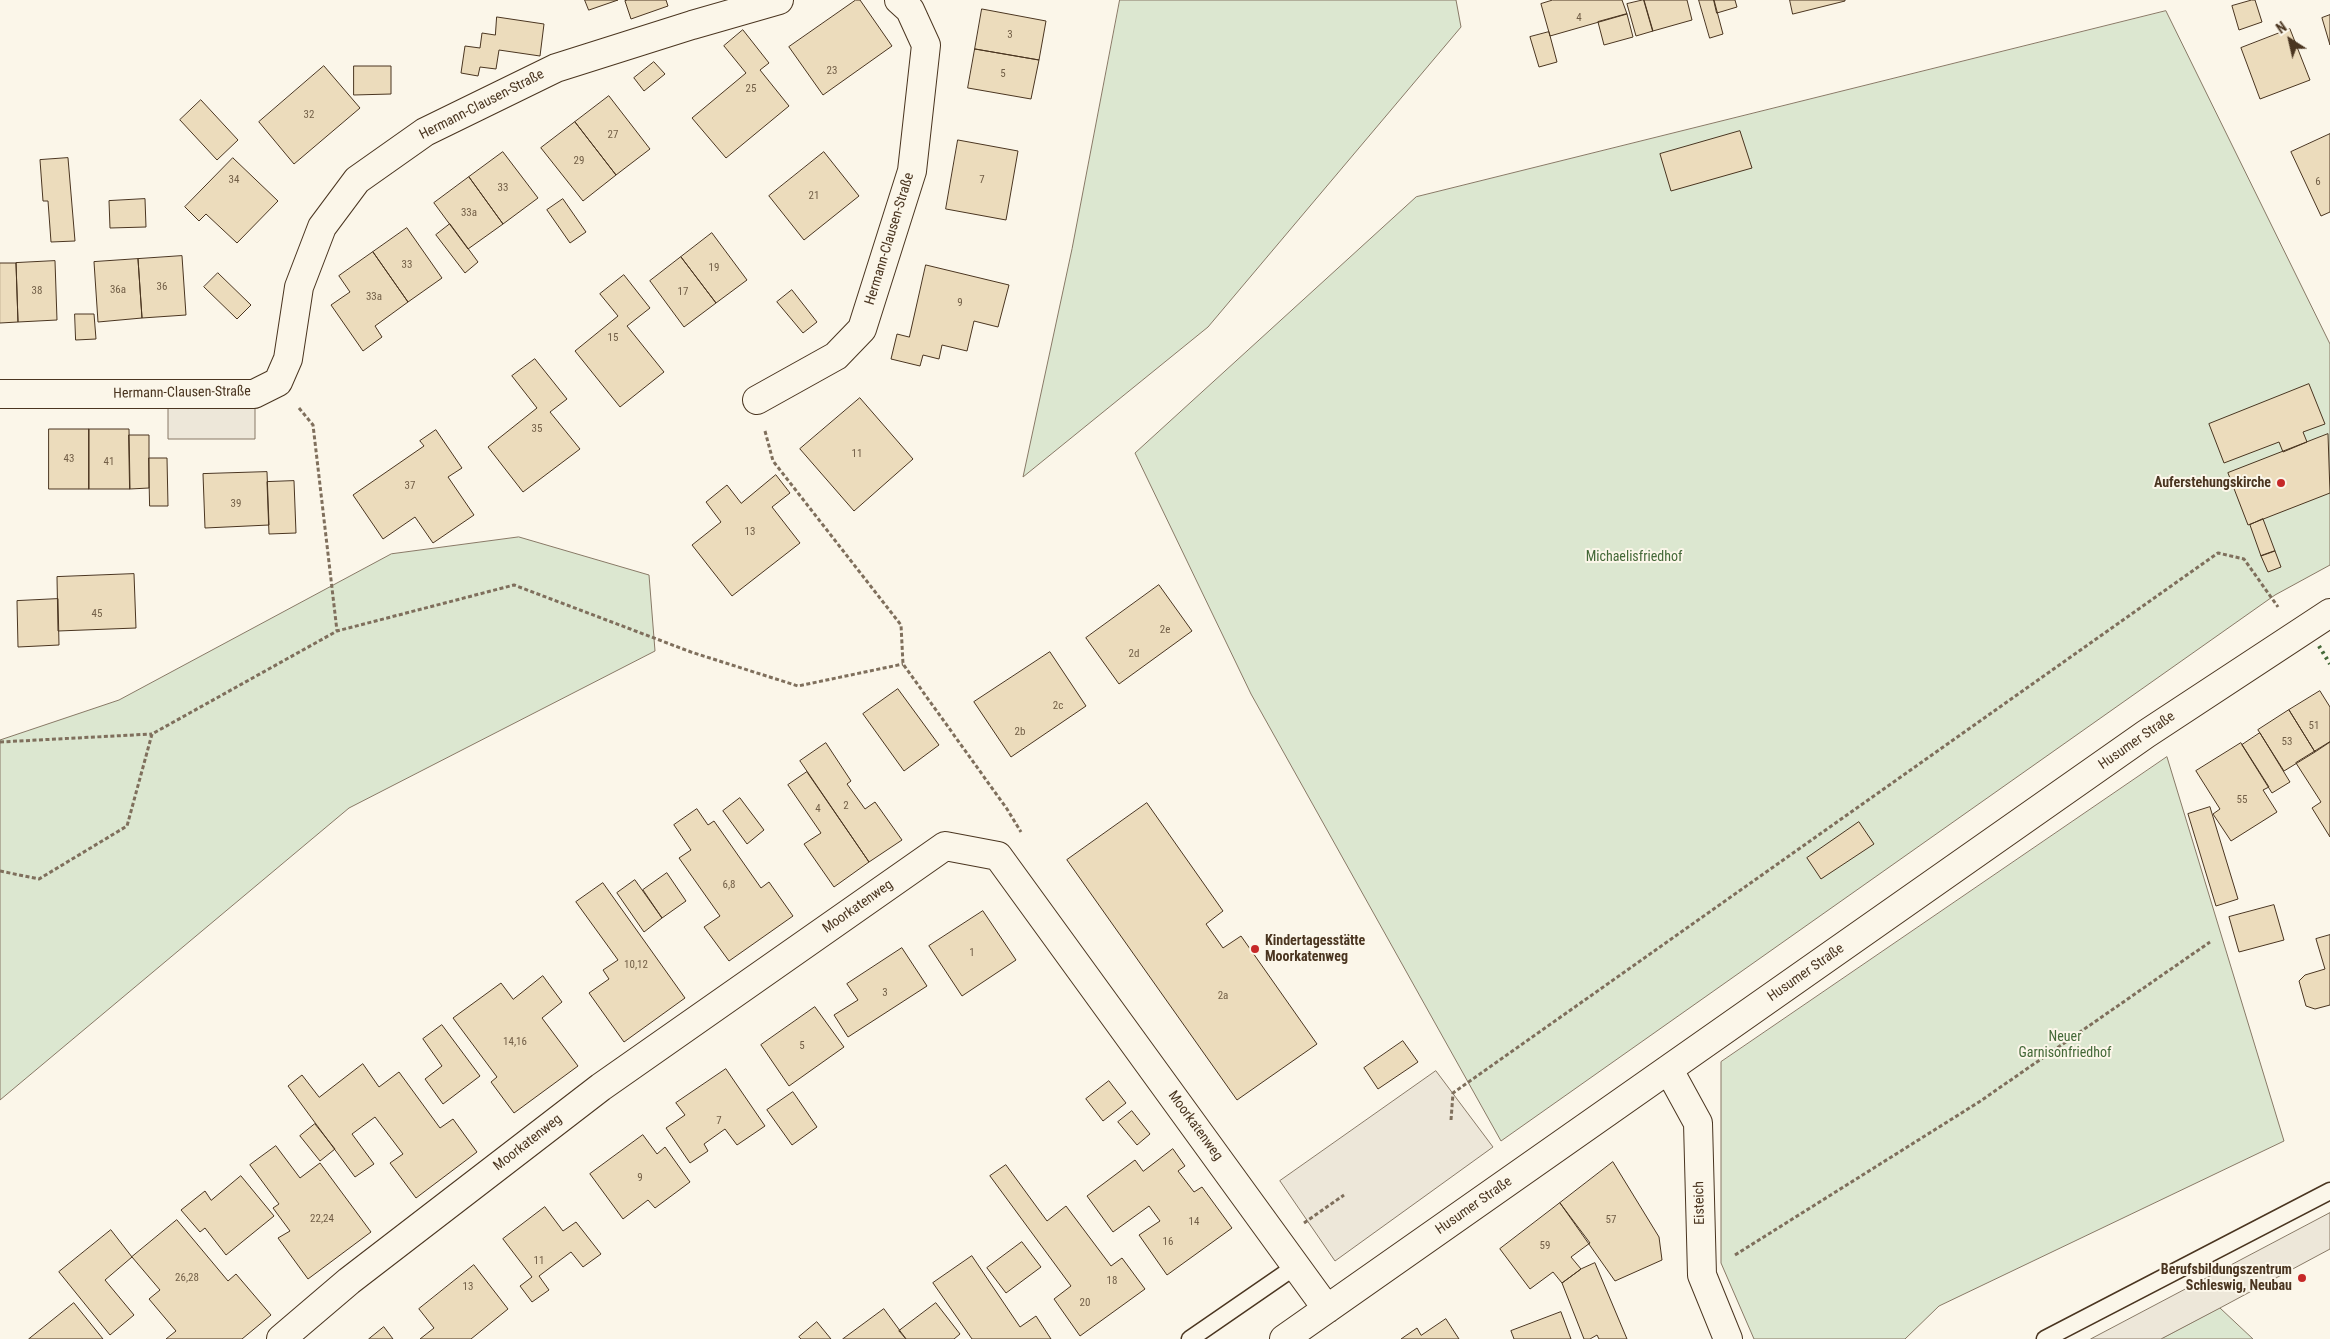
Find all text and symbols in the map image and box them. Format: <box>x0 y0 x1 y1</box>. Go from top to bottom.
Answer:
house number: 4 <box>1576 11 1582 25</box>
north arrow <box>2265 15 2315 65</box>
text: N <box>2273 19 2289 37</box>
house number: 3 <box>1007 28 1013 42</box>
house number: 23 <box>827 64 837 78</box>
street label: Hermann-Clausen-Straße <box>417 66 547 144</box>
house number: 5 <box>1000 67 1006 81</box>
house number: 25 <box>746 82 756 96</box>
house number: 32 <box>304 108 314 122</box>
house number: 27 <box>608 128 618 142</box>
house number: 29 <box>574 154 584 168</box>
street label: Hermann-Clausen-Straße <box>862 171 918 307</box>
house number: 34 <box>229 173 239 187</box>
house number: 7 <box>979 173 985 187</box>
house number: 6 <box>2315 175 2321 189</box>
house number: 33 <box>498 181 508 195</box>
house number: 21 <box>809 189 819 203</box>
house number: 33a <box>461 206 477 220</box>
house number: 33 <box>402 258 412 272</box>
house number: 19 <box>709 261 719 275</box>
house number: 36 <box>157 280 167 294</box>
house number: 36a <box>110 283 126 297</box>
house number: 38 <box>32 284 42 298</box>
house number: 17 <box>678 285 688 299</box>
house number: 33a <box>366 290 382 304</box>
house number: 9 <box>957 296 963 310</box>
house number: 15 <box>608 331 618 345</box>
street label: Hermann-Clausen-Straße <box>113 383 251 403</box>
house number: 35 <box>532 422 542 436</box>
house number: 11 <box>852 447 862 461</box>
house number: 43 <box>64 452 74 466</box>
house number: 41 <box>104 455 114 469</box>
place label: Auferstehungskirche <box>2154 475 2271 491</box>
marker: Auferstehungskirche <box>2275 477 2287 489</box>
house number: 37 <box>405 479 415 493</box>
house number: 39 <box>231 497 241 511</box>
house number: 13 <box>745 525 755 539</box>
park label: Michaelisfriedhof <box>1586 549 1682 565</box>
house number: 45 <box>92 607 102 621</box>
house number: 2e <box>1160 623 1170 637</box>
house number: 2d <box>1129 647 1139 661</box>
house number: 2c <box>1053 699 1063 713</box>
street label: Husumer Straße <box>2096 709 2178 773</box>
house number: 51 <box>2309 719 2319 733</box>
house number: 2b <box>1015 725 1025 739</box>
house number: 53 <box>2282 735 2292 749</box>
house number: 55 <box>2237 793 2247 807</box>
house number: 2 <box>843 799 849 813</box>
house number: 4 <box>815 802 821 816</box>
street label: Moorkatenweg <box>820 877 896 937</box>
house number: 6,8 <box>722 878 736 892</box>
place label: Kindertagesstätte Moorkatenweg <box>1265 933 1365 966</box>
street label: Husumer Straße <box>1765 941 1847 1005</box>
marker: Kindertagesstätte Moorkatenweg <box>1249 943 1261 955</box>
house number: 1 <box>969 946 975 960</box>
house number: 10,12 <box>624 958 648 972</box>
house number: 3 <box>882 986 888 1000</box>
house number: 2a <box>1218 989 1228 1003</box>
park label: Neuer Garnisonfriedhof <box>2018 1029 2112 1062</box>
house number: 14,16 <box>503 1035 527 1049</box>
house number: 5 <box>799 1039 805 1053</box>
street label: Moorkatenweg <box>1164 1088 1226 1164</box>
street label: Moorkatenweg <box>491 1111 565 1175</box>
house number: 7 <box>716 1114 722 1128</box>
house number: 9 <box>637 1171 643 1185</box>
street label: Husumer Straße <box>1433 1174 1515 1238</box>
street label: Eisteich <box>1691 1181 1709 1225</box>
house number: 22,24 <box>310 1212 334 1226</box>
house number: 57 <box>1606 1213 1616 1227</box>
house number: 14 <box>1189 1215 1199 1229</box>
house number: 16 <box>1163 1235 1173 1249</box>
house number: 59 <box>1540 1239 1550 1253</box>
house number: 11 <box>534 1254 544 1268</box>
place label: Berufsbildungszentrum Schleswig, Neubau <box>2161 1262 2292 1294</box>
house number: 26,28 <box>175 1271 199 1285</box>
marker: Berufsbildungszentrum Schleswig, Neubau <box>2296 1272 2308 1284</box>
house number: 18 <box>1107 1274 1117 1288</box>
house number: 13 <box>463 1280 473 1294</box>
house number: 20 <box>1080 1296 1090 1310</box>

